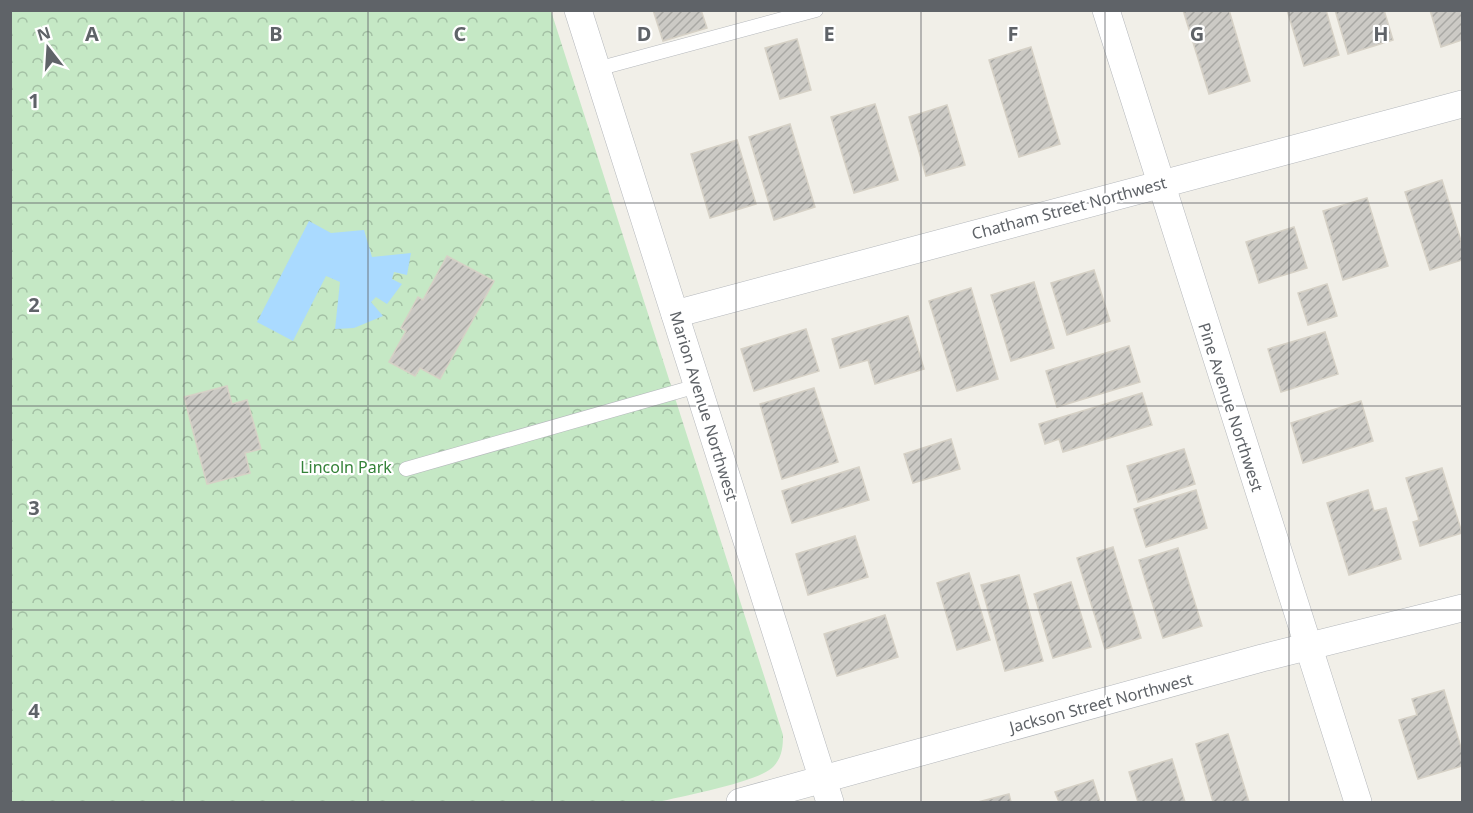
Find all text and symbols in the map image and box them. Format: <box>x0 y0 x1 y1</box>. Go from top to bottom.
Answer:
north arrow <box>18 18 78 78</box>
text: A <box>85 20 99 47</box>
text: B <box>269 20 283 47</box>
text: C <box>454 20 467 47</box>
text: D <box>637 20 651 47</box>
text: E <box>823 20 835 47</box>
text: F <box>1008 20 1018 47</box>
text: G <box>1190 20 1204 47</box>
text: H <box>1373 20 1389 47</box>
text: N <box>34 21 53 46</box>
text: 1 <box>28 87 40 114</box>
street label: Chatham Street Northwest <box>969 171 1169 245</box>
text: 2 <box>28 291 40 318</box>
street label: Marion Avenue Northwest <box>665 308 743 504</box>
street label: Pine Avenue Northwest <box>1193 320 1269 494</box>
park label: Lincoln Park <box>300 456 392 478</box>
text: 3 <box>28 494 40 521</box>
street label: Jackson Street Northwest <box>1005 668 1195 739</box>
text: 4 <box>28 697 40 724</box>

